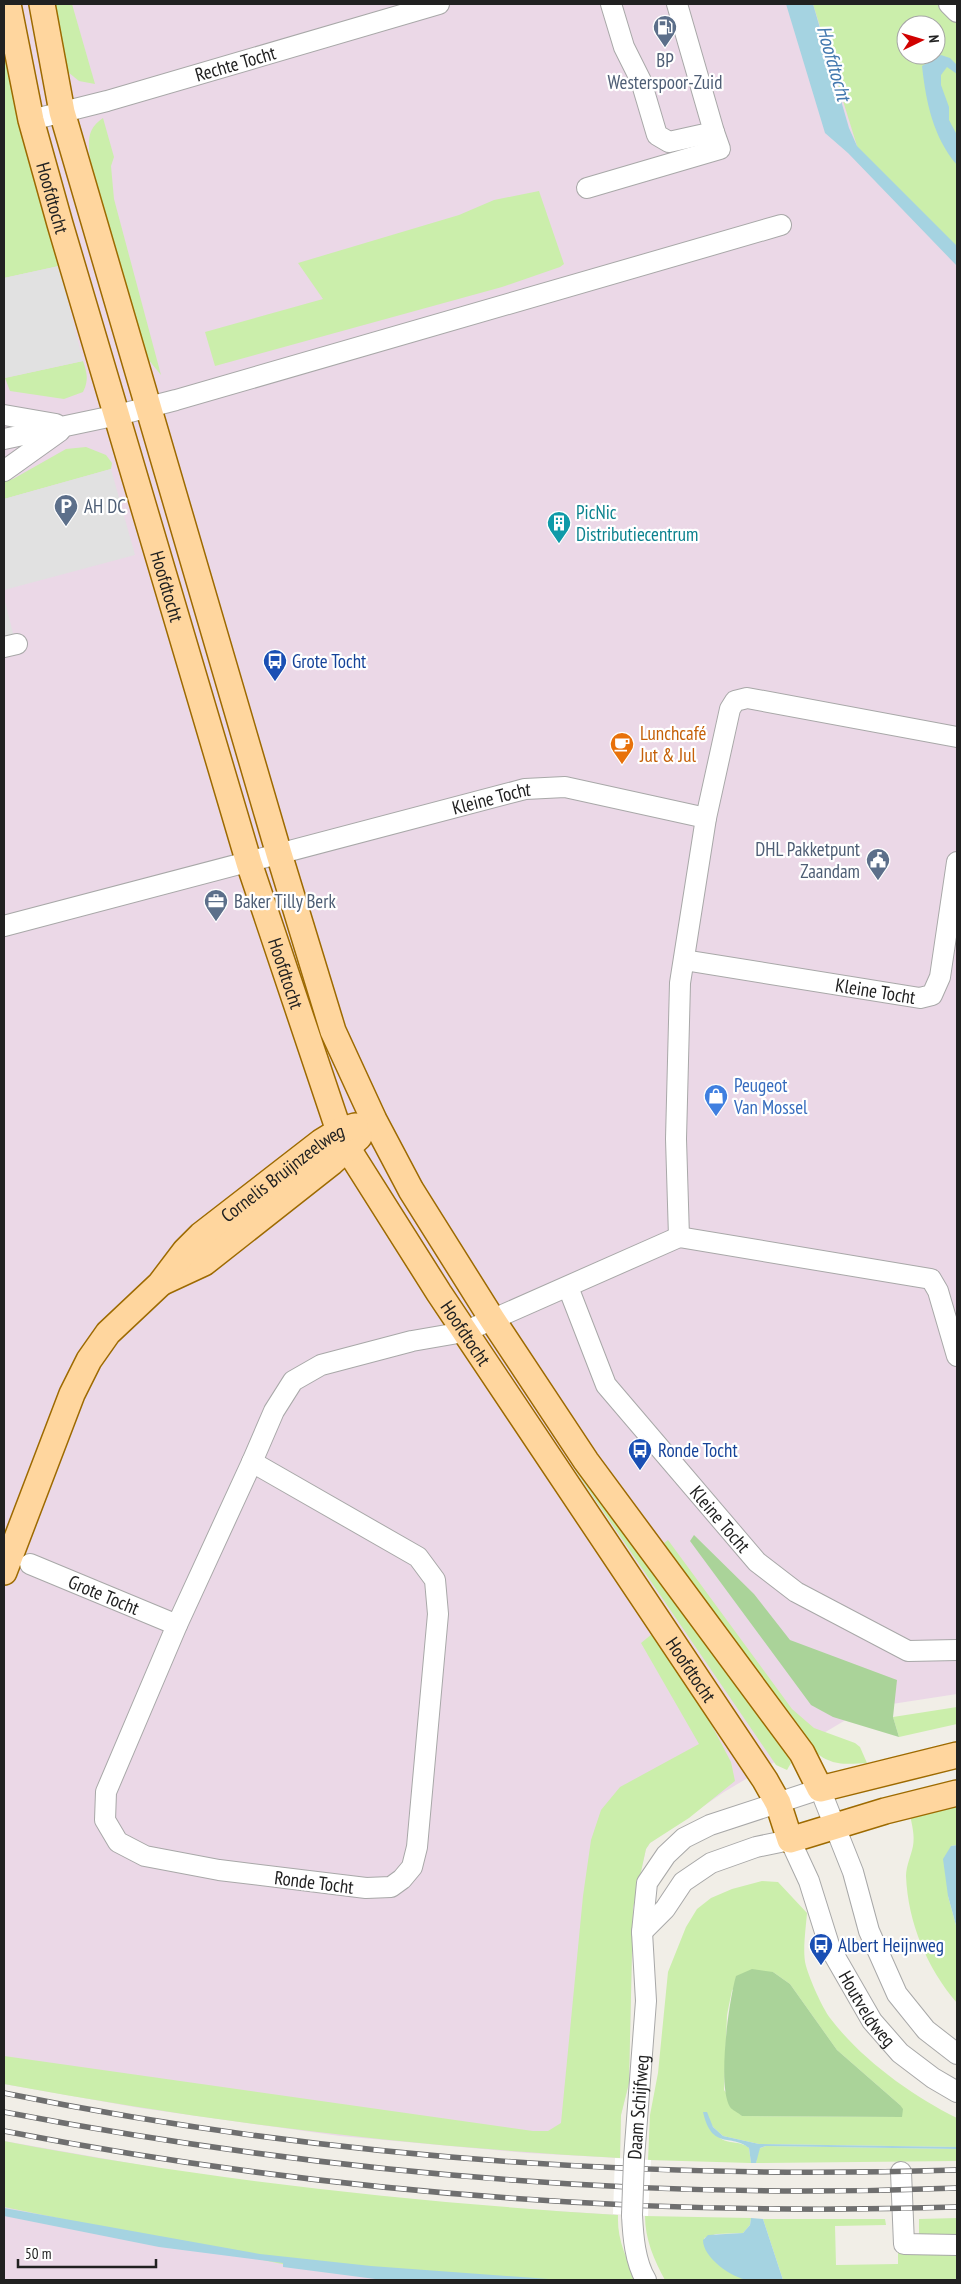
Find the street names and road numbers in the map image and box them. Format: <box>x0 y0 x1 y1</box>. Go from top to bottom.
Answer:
street label: Rechte Tocht <box>192 40 279 87</box>
street label: Hoofdtocht <box>31 159 74 237</box>
street label: Hoofdtocht <box>145 548 189 626</box>
street label: Kleine Tocht <box>449 777 532 820</box>
street label: Hoofdtocht <box>263 935 309 1013</box>
street label: Kleine Tocht <box>834 973 918 1009</box>
street label: Cornelis Bruijnzeelweg <box>216 1118 347 1227</box>
street label: Hoofdtocht <box>435 1296 497 1371</box>
street label: Kleine Tocht <box>685 1480 756 1558</box>
street label: Grote Tocht <box>65 1569 144 1620</box>
street label: Hoofdtocht <box>661 1633 722 1707</box>
street label: Ronde Tocht <box>273 1865 356 1899</box>
street label: Houtveldweg <box>834 1966 901 2052</box>
street label: Daam Schijfweg <box>622 2054 654 2160</box>

